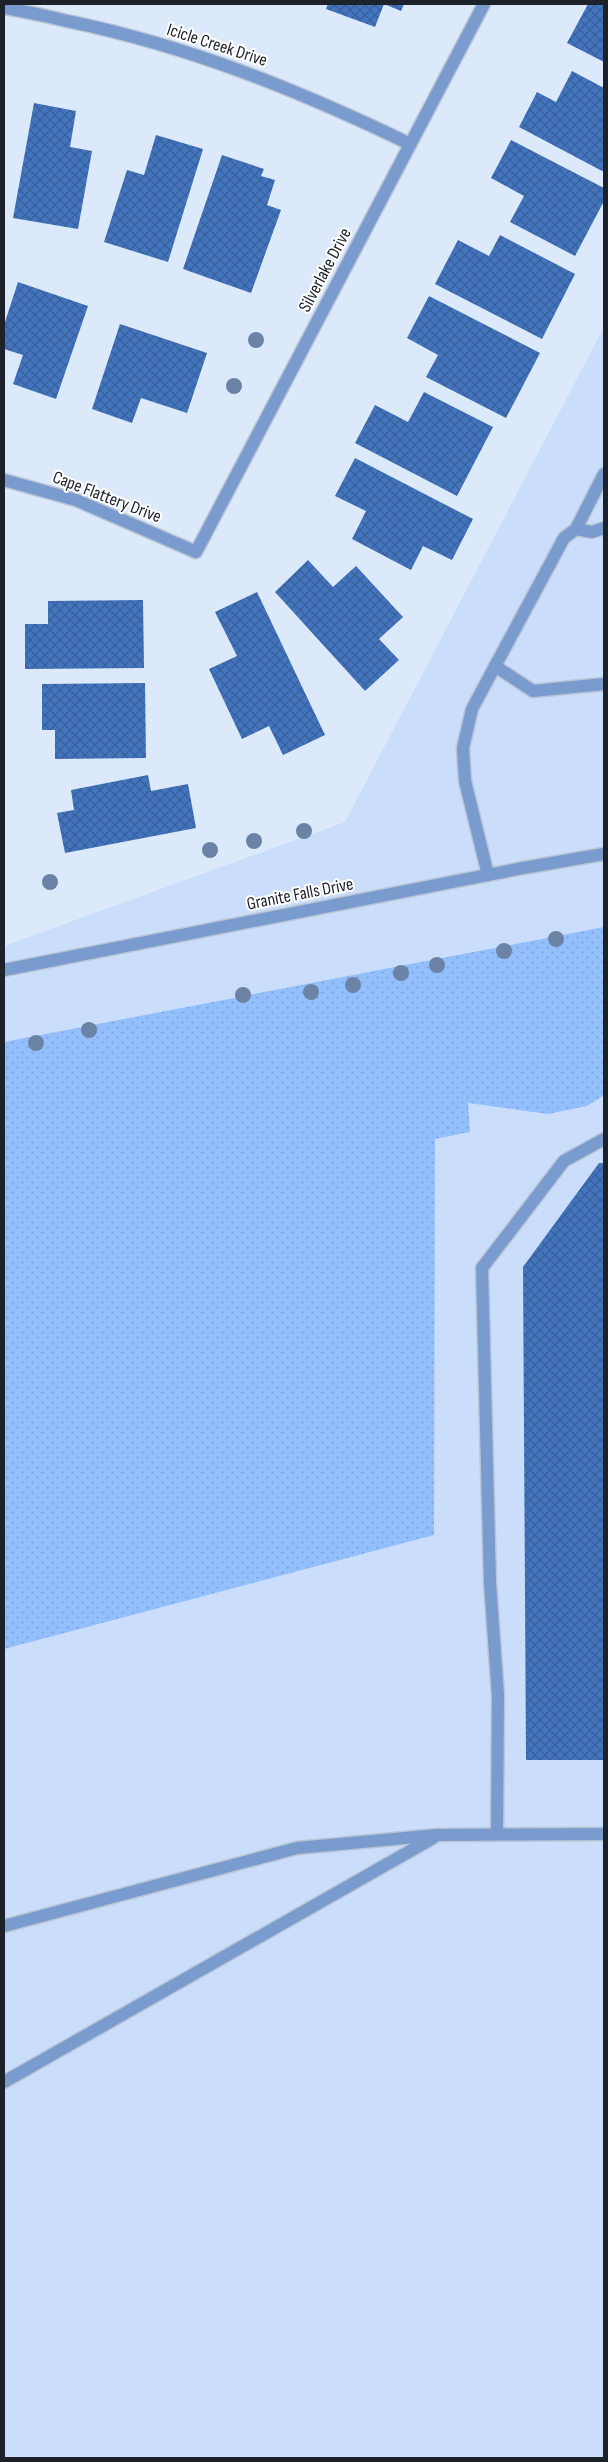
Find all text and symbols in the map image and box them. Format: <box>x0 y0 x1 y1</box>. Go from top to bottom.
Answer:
street label: Icicle Creek Drive <box>164 19 270 71</box>
street label: Silverlake Drive <box>294 224 356 316</box>
street label: Cape Flattery Drive <box>50 467 164 527</box>
street label: Granite Falls Drive <box>245 873 355 915</box>

